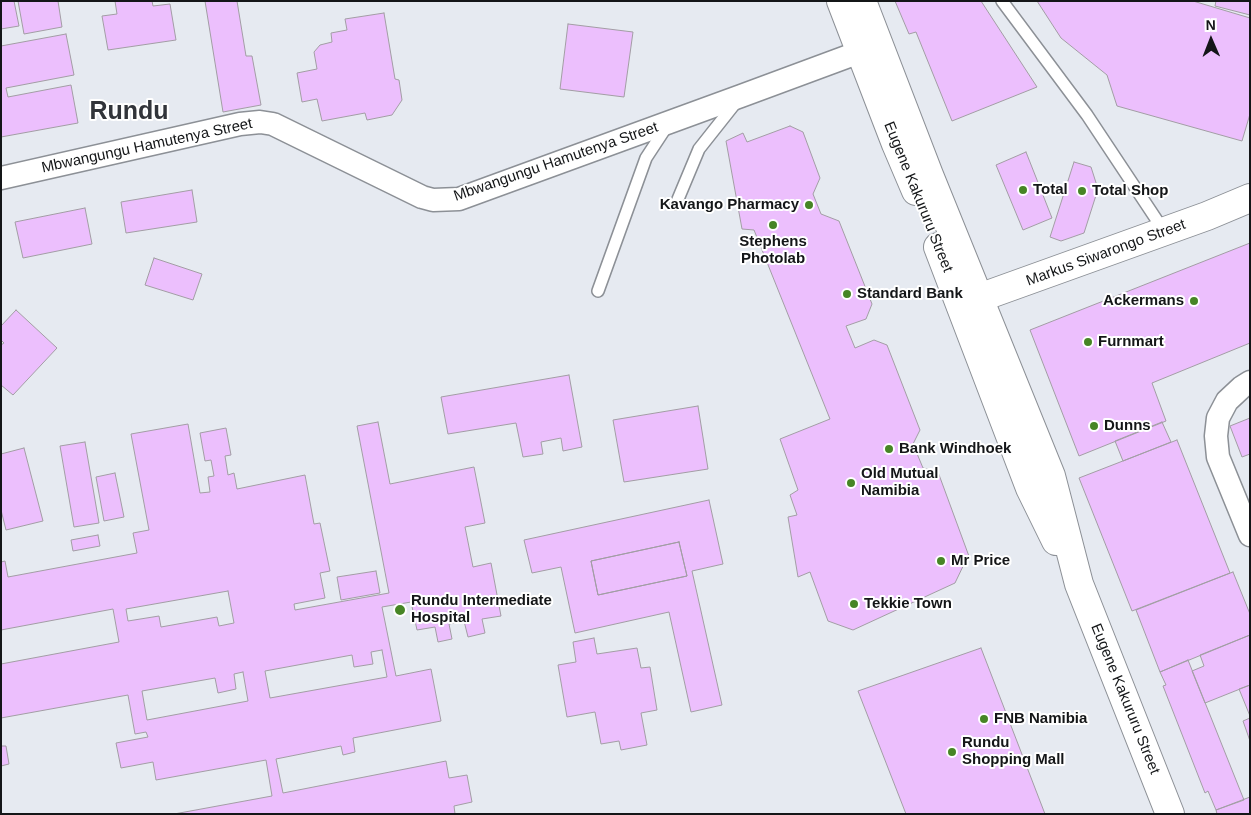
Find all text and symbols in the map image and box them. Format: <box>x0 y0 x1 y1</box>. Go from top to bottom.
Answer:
north arrow <box>1186 15 1236 65</box>
text: N <box>1206 17 1216 33</box>
district label: Rundu <box>89 97 169 127</box>
street label: Mbwangungu Hamutenya Street <box>40 115 254 177</box>
street label: Mbwangungu Hamutenya Street <box>451 118 661 206</box>
street label: Eugene Kakururu Street <box>880 119 956 275</box>
place label: Total <box>1033 181 1068 199</box>
place label: Total Shop <box>1092 182 1168 200</box>
marker: Total <box>1017 184 1029 196</box>
marker: Total Shop <box>1076 185 1088 197</box>
place label: Kavango Pharmacy <box>660 196 799 214</box>
marker: Kavango Pharmacy <box>803 199 815 211</box>
street label: Markus Siwarongo Street <box>1024 216 1188 290</box>
marker: Stephens Photolab <box>767 219 779 231</box>
place label: Stephens Photolab <box>739 233 807 268</box>
place label: Standard Bank <box>857 285 963 303</box>
marker: Standard Bank <box>841 288 853 300</box>
place label: Ackermans <box>1103 292 1184 310</box>
marker: Ackermans <box>1188 295 1200 307</box>
place label: Furnmart <box>1098 333 1164 351</box>
marker: Furnmart <box>1082 336 1094 348</box>
place label: Dunns <box>1104 417 1151 435</box>
marker: Dunns <box>1088 420 1100 432</box>
place label: Bank Windhoek <box>899 440 1011 458</box>
marker: Bank Windhoek <box>883 443 895 455</box>
place label: Old Mutual Namibia <box>861 465 938 500</box>
marker: Old Mutual Namibia <box>845 477 857 489</box>
place label: Mr Price <box>951 552 1010 570</box>
marker: Mr Price <box>935 555 947 567</box>
place label: Rundu Intermediate Hospital <box>411 592 552 627</box>
place label: Tekkie Town <box>864 595 952 613</box>
marker: Tekkie Town <box>848 598 860 610</box>
marker: Rundu Intermediate Hospital <box>393 603 407 617</box>
street label: Eugene Kakururu Street <box>1087 621 1163 777</box>
place label: FNB Namibia <box>994 710 1087 728</box>
marker: FNB Namibia <box>978 713 990 725</box>
place label: Rundu Shopping Mall <box>962 734 1064 769</box>
marker: Rundu Shopping Mall <box>946 746 958 758</box>

